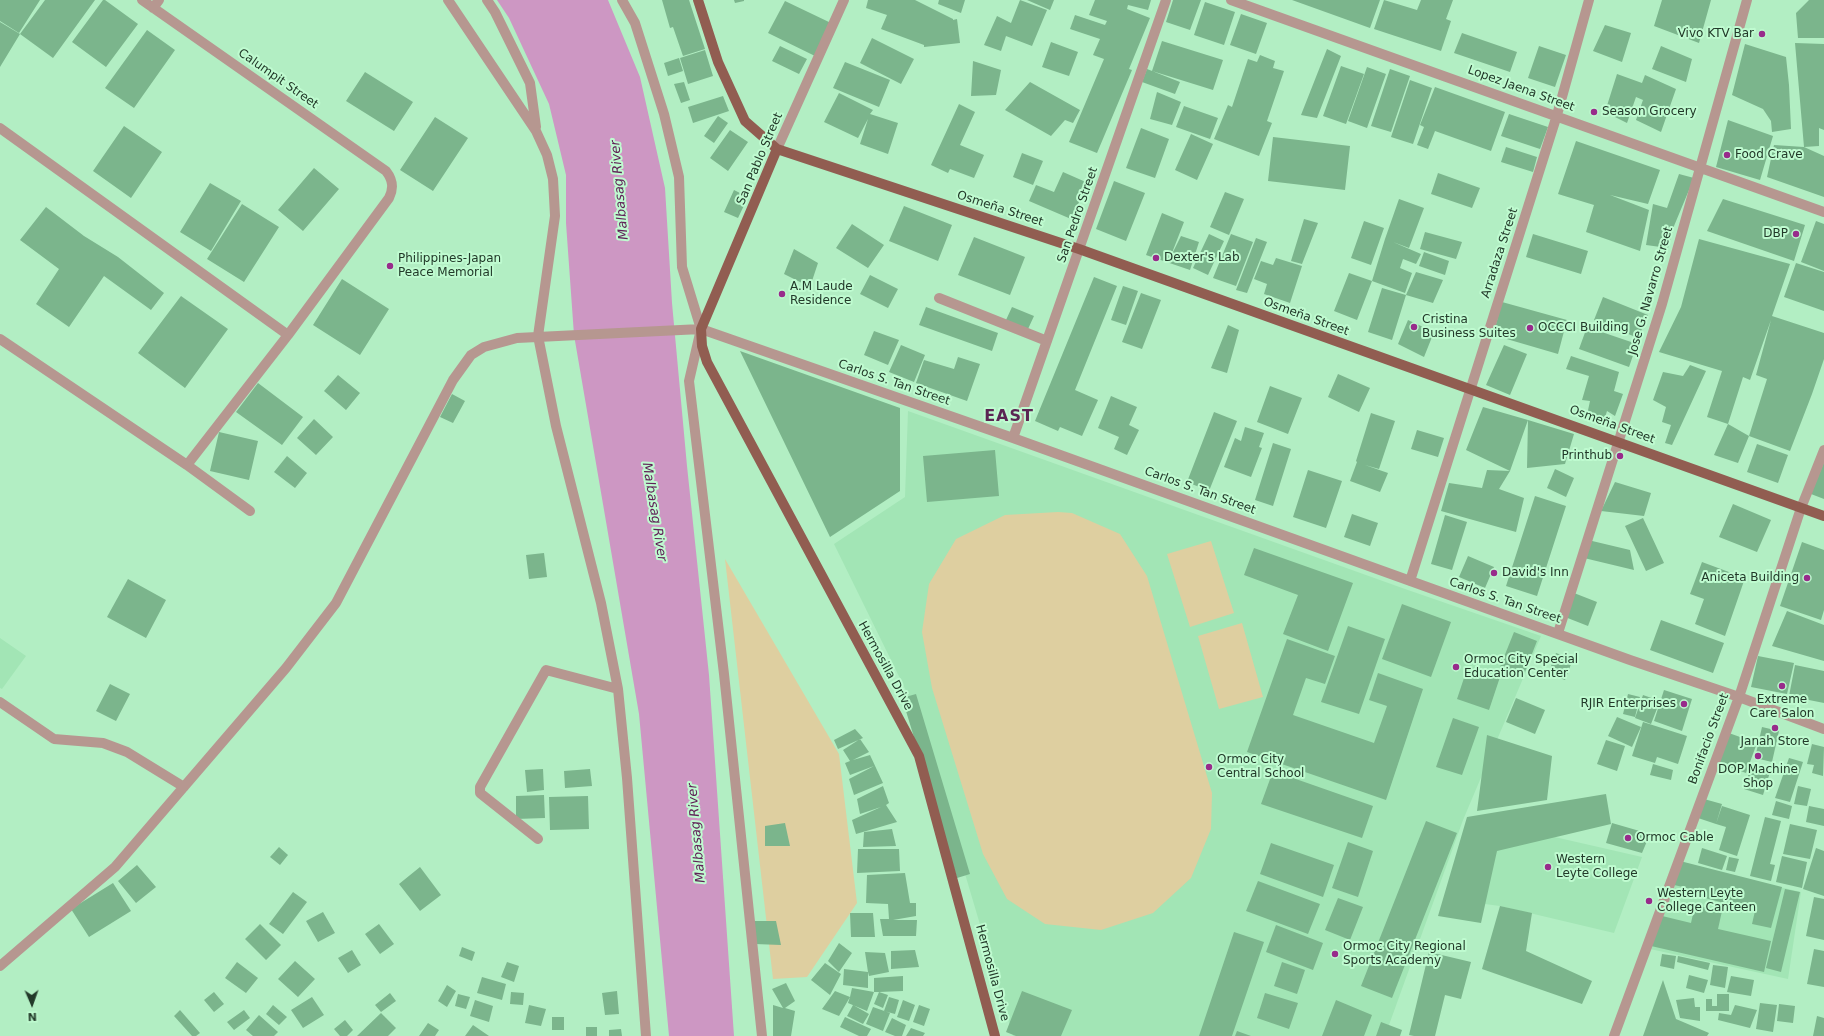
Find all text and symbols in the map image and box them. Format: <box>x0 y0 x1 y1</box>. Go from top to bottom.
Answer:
place label: Vivo KTV Bar <box>1678 27 1754 41</box>
marker: Vivo KTV Bar <box>1757 29 1767 39</box>
street label: Calumpit Street <box>235 46 321 112</box>
street label: Lopez Jaena Street <box>1466 63 1576 115</box>
place label: Season Grocery <box>1602 105 1697 119</box>
marker: Season Grocery <box>1589 107 1599 117</box>
street label: San Pablo Street <box>734 111 786 207</box>
water label: Malbasag River <box>608 140 632 240</box>
place label: Food Crave <box>1735 148 1803 162</box>
marker: Food Crave <box>1722 150 1732 160</box>
street label: San Pedro Street <box>1055 165 1101 265</box>
street label: Osmeña Street <box>955 188 1045 230</box>
street label: Arradaza Street <box>1479 206 1521 300</box>
street label: Jose G. Navarro Street <box>1626 225 1676 357</box>
place label: DBP <box>1763 227 1788 241</box>
marker: DBP <box>1791 229 1801 239</box>
place label: Dexter's Lab <box>1164 251 1240 265</box>
place label: Philippines-Japan Peace Memorial <box>398 252 501 280</box>
marker: Dexter's Lab <box>1151 253 1161 263</box>
marker: Philippines-Japan Peace Memorial <box>385 261 395 271</box>
place label: A.M Laude Residence <box>790 280 853 308</box>
marker: A.M Laude Residence <box>777 289 787 299</box>
street label: Osmeña Street <box>1261 295 1351 339</box>
place label: Cristina Business Suites <box>1422 313 1516 341</box>
place label: OCCCI Building <box>1538 321 1629 335</box>
marker: Cristina Business Suites <box>1409 322 1419 332</box>
marker: OCCCI Building <box>1525 323 1535 333</box>
street label: Carlos S. Tan Street <box>836 357 952 409</box>
street label: Osmeña Street <box>1567 403 1657 447</box>
district label: EAST <box>984 407 1034 427</box>
place label: Printhub <box>1562 449 1612 463</box>
marker: Printhub <box>1615 451 1625 461</box>
water label: Malbasag River <box>638 461 670 563</box>
street label: Carlos S. Tan Street <box>1142 464 1258 518</box>
place label: David's Inn <box>1502 566 1569 580</box>
marker: David's Inn <box>1489 568 1499 578</box>
place label: Aniceta Building <box>1701 571 1799 585</box>
marker: Aniceta Building <box>1802 573 1812 583</box>
street label: Carlos S. Tan Street <box>1447 575 1563 627</box>
street label: Hermosilla Drive <box>855 619 915 713</box>
place label: Ormoc City Special Education Center <box>1464 653 1578 681</box>
marker: Ormoc City Special Education Center <box>1451 662 1461 672</box>
marker: Extreme Care Salon <box>1777 681 1787 691</box>
street label: Bonifacio Street <box>1686 692 1732 786</box>
place label: Extreme Care Salon <box>1750 693 1814 721</box>
place label: RJIR Enterprises <box>1580 697 1676 711</box>
marker: RJIR Enterprises <box>1679 699 1689 709</box>
marker: Janah Store <box>1770 723 1780 733</box>
place label: Janah Store <box>1741 735 1809 749</box>
marker: DOP Machine Shop <box>1753 751 1763 761</box>
place label: Ormoc City Central School <box>1217 753 1304 781</box>
marker: Ormoc City Central School <box>1204 762 1214 772</box>
place label: DOP Machine Shop <box>1718 763 1798 791</box>
water label: Malbasag River <box>685 783 709 883</box>
place label: Ormoc Cable <box>1636 831 1714 845</box>
marker: Ormoc Cable <box>1623 833 1633 843</box>
place label: Western Leyte College <box>1556 853 1638 881</box>
marker: Western Leyte College <box>1543 862 1553 872</box>
place label: Western Leyte College Canteen <box>1657 887 1756 915</box>
marker: Western Leyte College Canteen <box>1644 896 1654 906</box>
street label: Hermosilla Drive <box>972 923 1012 1023</box>
place label: Ormoc City Regional Sports Academy <box>1343 940 1466 968</box>
marker: Ormoc City Regional Sports Academy <box>1330 949 1340 959</box>
north arrow <box>12 984 52 1024</box>
text: N <box>28 1010 37 1023</box>

